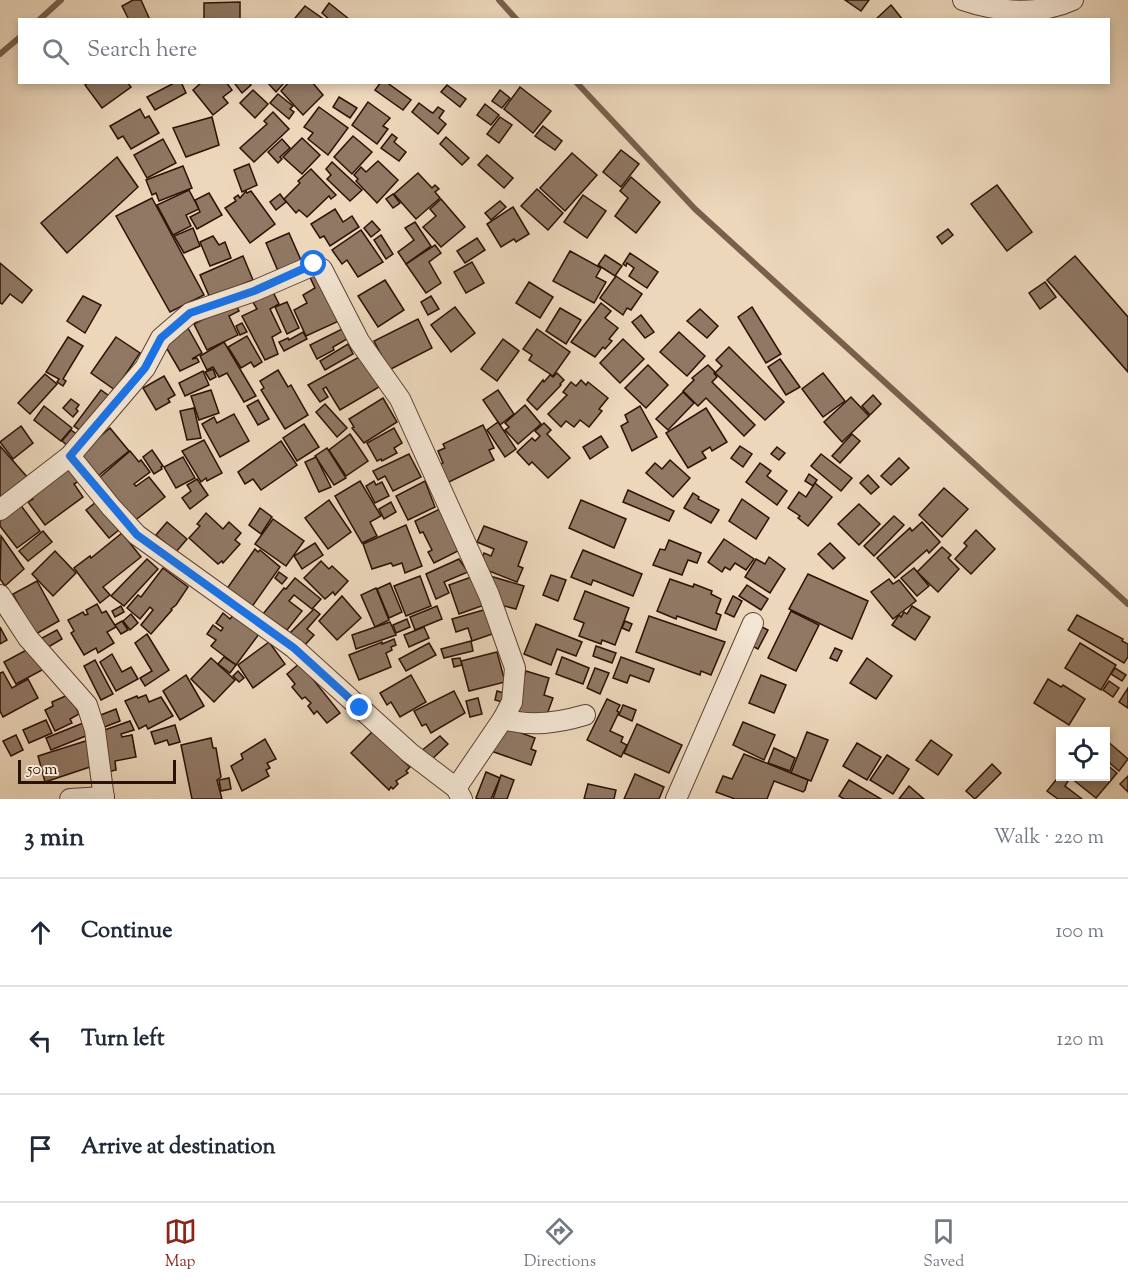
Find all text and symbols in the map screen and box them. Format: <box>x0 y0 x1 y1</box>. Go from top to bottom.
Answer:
search box <box>18 18 1110 84</box>
icon: search <box>39 35 72 68</box>
text: Search here <box>87 35 197 67</box>
route start <box>300 250 326 276</box>
route end <box>346 694 372 720</box>
map controls <box>1056 727 1110 781</box>
button: locate <box>1056 727 1110 781</box>
scale bar <box>18 757 176 784</box>
text: 50 m <box>27 759 58 782</box>
text: 3 min <box>24 820 84 857</box>
text: Walk · 220 m <box>993 824 1104 853</box>
icon: ahead <box>24 916 57 949</box>
text: Continue <box>81 916 172 948</box>
text: 100 m <box>1055 918 1104 947</box>
icon: left <box>24 1024 57 1057</box>
text: Turn left <box>81 1024 164 1056</box>
text: 120 m <box>1056 1026 1104 1055</box>
icon: arrive <box>24 1132 57 1165</box>
text: Arrive at destination <box>81 1132 276 1164</box>
tab: Map <box>164 1215 197 1274</box>
tab: Directions <box>524 1215 596 1274</box>
tab: Saved <box>923 1215 964 1274</box>

